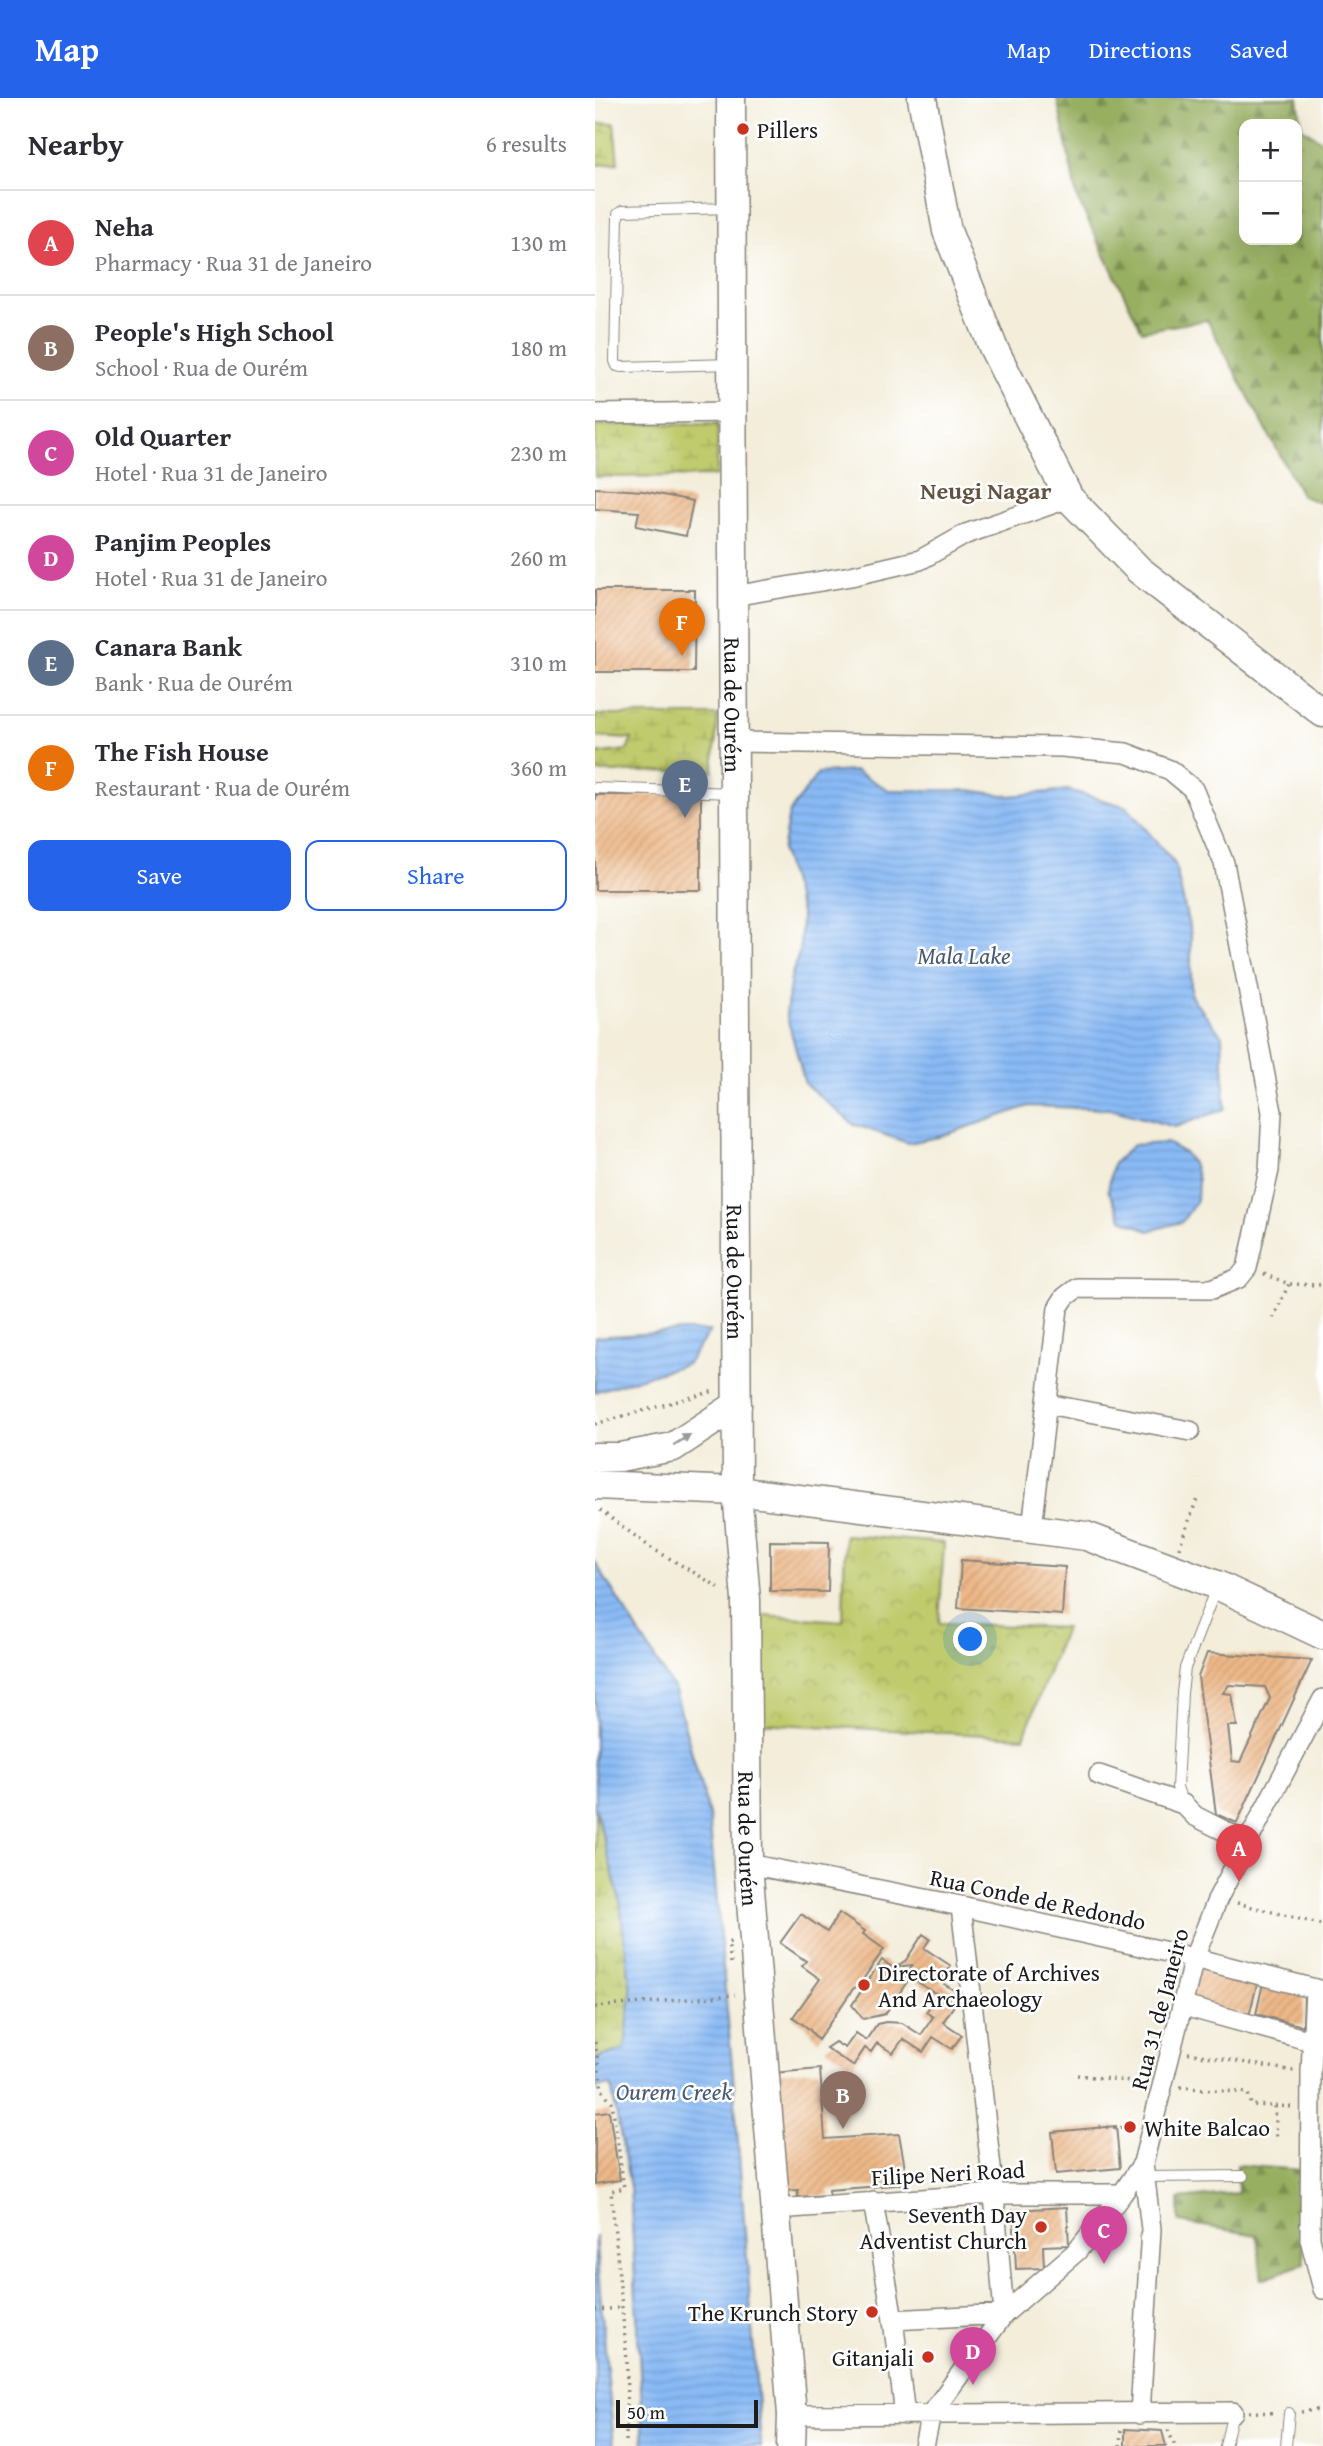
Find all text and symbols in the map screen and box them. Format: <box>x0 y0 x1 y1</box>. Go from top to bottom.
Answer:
text: Map <box>35 25 99 73</box>
text: Map <box>1007 32 1051 67</box>
text: Directions <box>1089 32 1192 67</box>
text: Saved <box>1230 32 1288 67</box>
place label: Pillers <box>757 113 818 146</box>
map controls <box>1239 119 1302 245</box>
button: + <box>1239 119 1302 182</box>
marker: Pillers <box>735 121 751 137</box>
text: Nearby <box>28 122 124 166</box>
text: 6 results <box>486 127 567 160</box>
button: − <box>1239 182 1302 245</box>
text: Neha <box>95 207 154 246</box>
text: A <box>44 226 58 259</box>
text: 130 m <box>510 226 567 259</box>
text: Pharmacy · Rua 31 de Janeiro <box>95 246 372 279</box>
text: People's High School <box>95 312 334 351</box>
text: B <box>44 331 58 364</box>
text: 180 m <box>510 331 567 364</box>
text: School · Rua de Ourém <box>95 351 308 384</box>
text: Old Quarter <box>95 417 231 456</box>
text: C <box>44 436 58 469</box>
text: 230 m <box>510 436 567 469</box>
text: Hotel · Rua 31 de Janeiro <box>95 456 327 489</box>
district label: Neugi Nagar <box>920 473 1052 508</box>
text: Panjim Peoples <box>95 522 271 561</box>
text: D <box>44 541 58 574</box>
text: 260 m <box>510 541 567 574</box>
text: Hotel · Rua 31 de Janeiro <box>95 561 327 594</box>
pin: F <box>659 598 705 656</box>
text: Canara Bank <box>95 627 242 666</box>
street label: Rua de Ourém <box>717 637 750 773</box>
text: E <box>45 646 57 679</box>
text: 310 m <box>510 646 567 679</box>
text: Bank · Rua de Ourém <box>95 666 293 699</box>
text: The Fish House <box>95 732 269 771</box>
text: F <box>45 751 57 784</box>
text: 360 m <box>510 751 567 784</box>
pin: E <box>662 760 708 818</box>
text: Restaurant · Rua de Ourém <box>95 771 350 804</box>
button: Save <box>28 840 291 911</box>
button: Share <box>305 840 567 911</box>
water label: Mala Lake <box>917 938 1011 973</box>
street label: Rua de Ourém <box>719 1204 753 1340</box>
one-way arrow <box>672 1434 692 1447</box>
your location <box>953 1622 987 1656</box>
street label: Rua de Ourém <box>731 1771 768 1908</box>
pin: A <box>1216 1824 1262 1882</box>
street label: Rua Conde de Redondo <box>927 1860 1149 1938</box>
street label: Rua 31 de Janeiro <box>1122 1924 1196 2094</box>
place label: Directorate of Archives And Archaeology <box>878 1956 1100 2015</box>
marker: Directorate of Archives And Archaeology <box>856 1977 872 1993</box>
pin: B <box>820 2071 866 2129</box>
water label: Ourem Creek <box>616 2074 732 2109</box>
place label: White Balcao <box>1144 2111 1270 2144</box>
marker: White Balcao <box>1122 2119 1138 2135</box>
street label: Filipe Neri Road <box>870 2152 1026 2194</box>
place label: Seventh Day Adventist Church <box>860 2198 1028 2257</box>
pin: C <box>1081 2206 1127 2264</box>
marker: Seventh Day Adventist Church <box>1033 2219 1049 2235</box>
place label: The Krunch Story <box>688 2296 859 2329</box>
marker: The Krunch Story <box>864 2304 880 2320</box>
pin: D <box>950 2327 996 2385</box>
place label: Gitanjali <box>832 2341 914 2374</box>
marker: Gitanjali <box>920 2349 936 2365</box>
scale bar <box>616 2397 758 2429</box>
text: 50 m <box>627 2398 665 2426</box>

